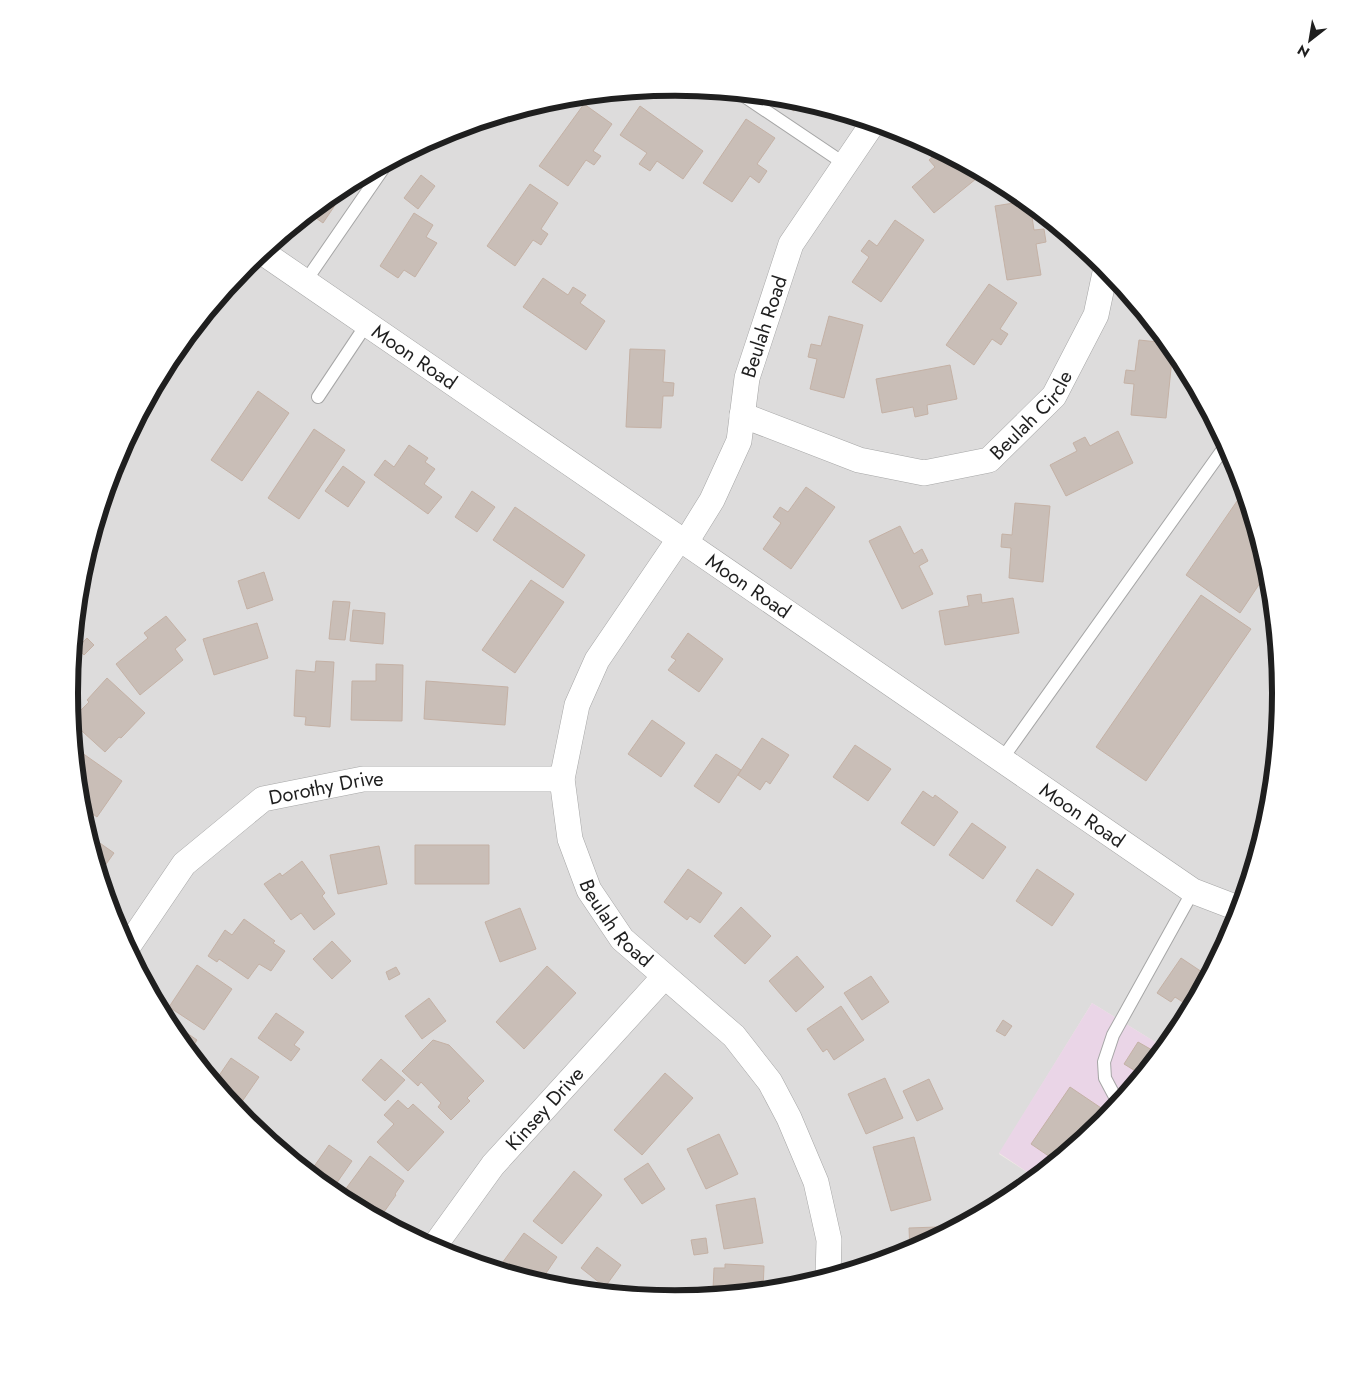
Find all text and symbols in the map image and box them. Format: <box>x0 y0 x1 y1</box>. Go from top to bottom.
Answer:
north arrow <box>1285 15 1335 65</box>
text: N <box>1293 40 1313 63</box>
street label: Beulah Road <box>734 272 794 381</box>
street label: Moon Road <box>366 317 463 396</box>
street label: Beulah Circle <box>983 365 1079 466</box>
street label: Moon Road <box>700 546 797 625</box>
street label: Dorothy Drive <box>266 764 383 812</box>
street label: Moon Road <box>1034 775 1131 855</box>
street label: Beulah Road <box>572 875 659 974</box>
street label: Kinsey Drive <box>499 1060 590 1157</box>

